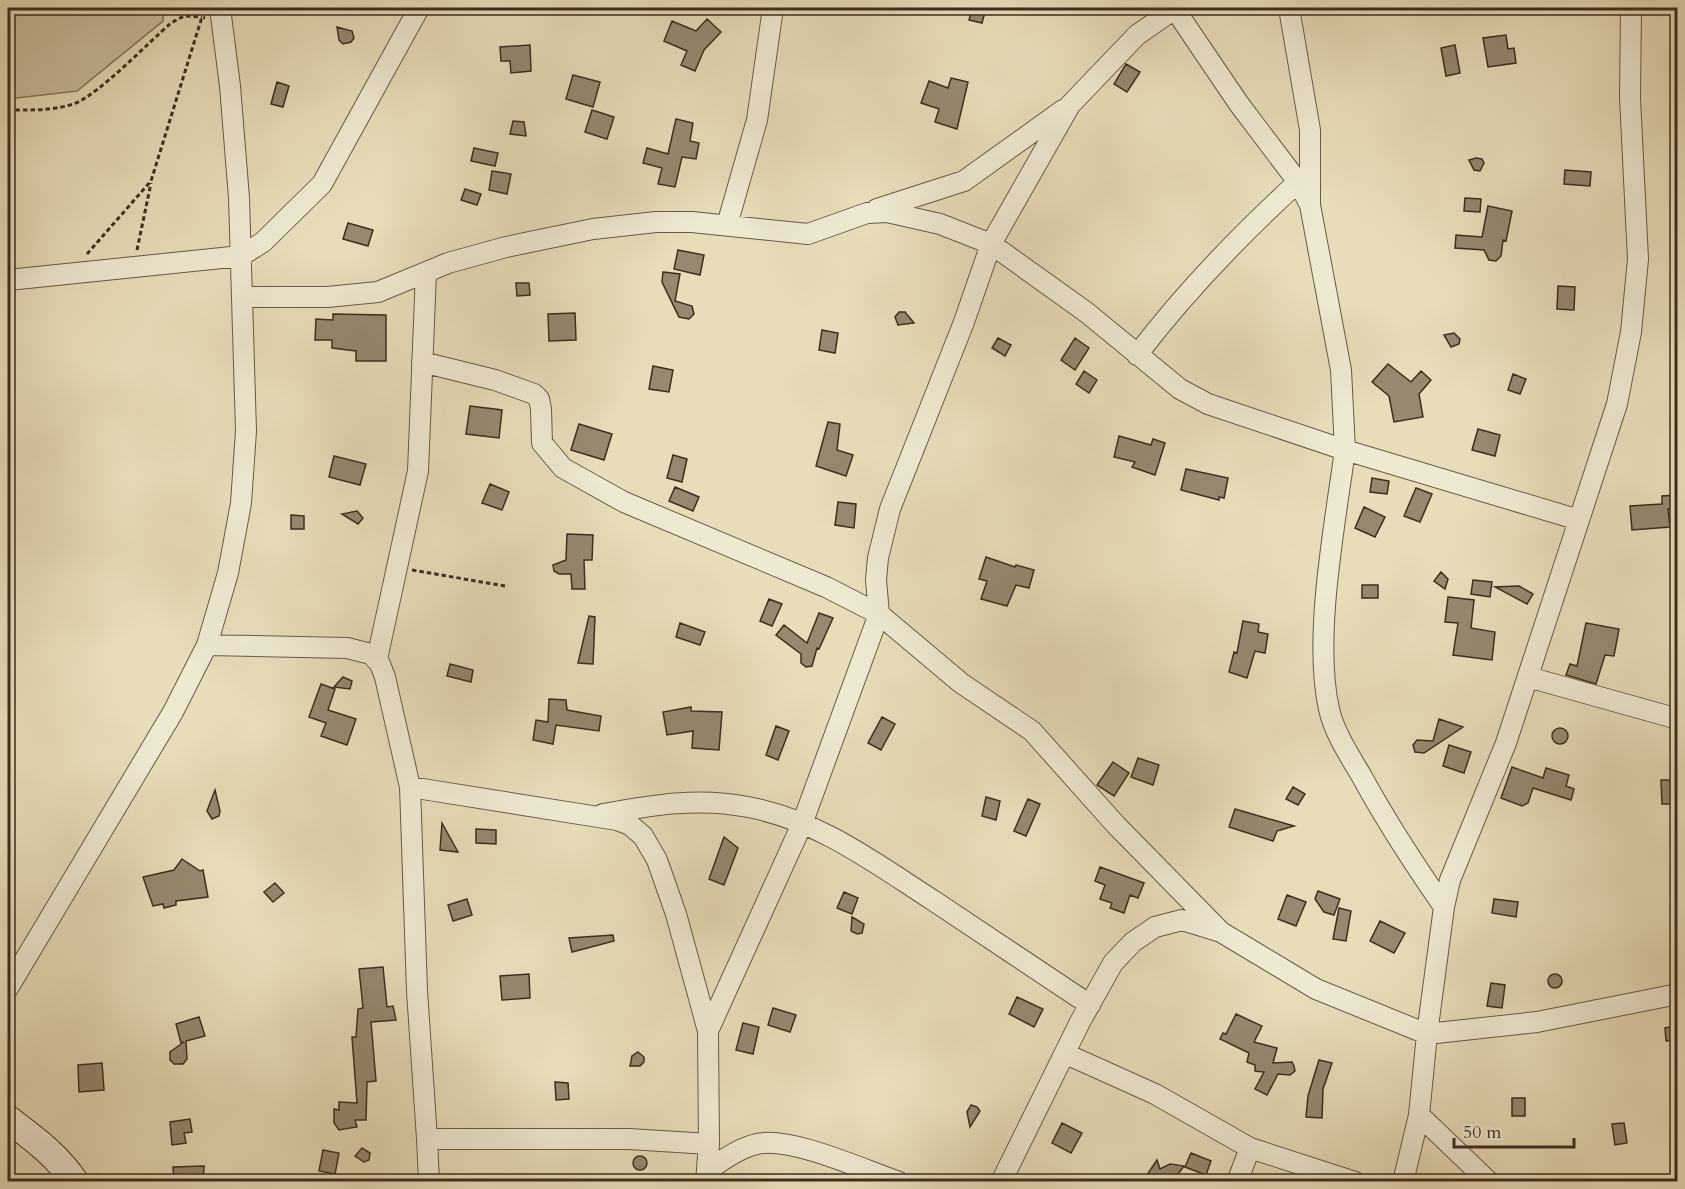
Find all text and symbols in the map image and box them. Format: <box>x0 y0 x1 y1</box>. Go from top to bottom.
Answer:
scale bar <box>1454 1111 1574 1149</box>
text: 50 m <box>1463 1120 1502 1145</box>

